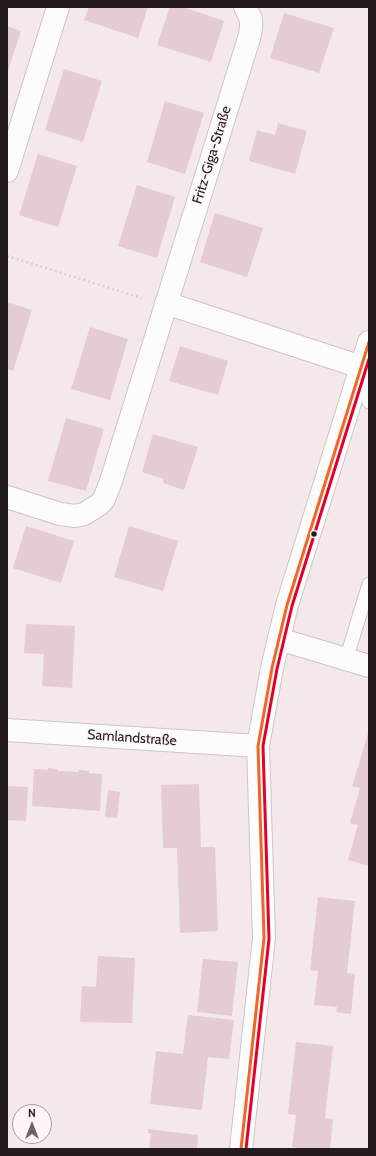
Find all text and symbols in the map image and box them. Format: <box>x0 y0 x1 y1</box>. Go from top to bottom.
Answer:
street label: Fritz-Giga-Straße <box>189 104 235 206</box>
unlabelled marker <box>309 529 319 539</box>
street label: Samlandstraße <box>87 726 177 750</box>
north arrow <box>12 1104 52 1144</box>
text: N <box>28 1106 36 1120</box>

